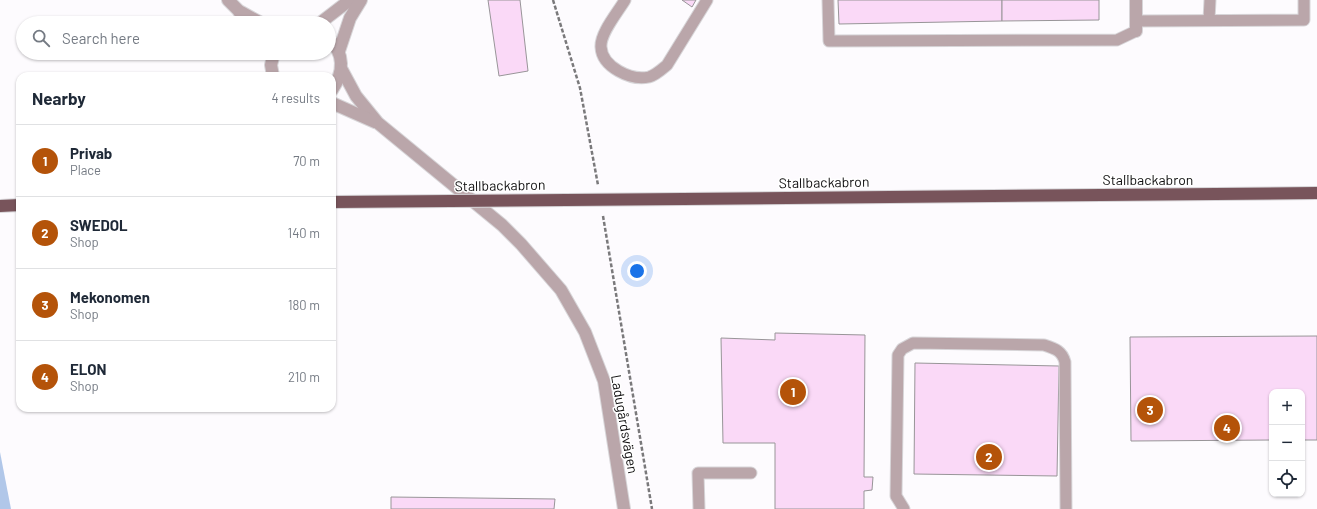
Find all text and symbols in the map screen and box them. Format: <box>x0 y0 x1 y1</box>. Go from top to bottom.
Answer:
search box <box>16 16 336 60</box>
icon: search <box>30 27 52 49</box>
text: Search here <box>62 29 140 47</box>
text: Nearby <box>32 88 86 108</box>
text: 4 results <box>272 90 320 106</box>
text: Privab <box>70 144 112 162</box>
text: 1 <box>43 153 47 169</box>
text: 70 m <box>293 153 320 169</box>
text: Place <box>70 162 101 178</box>
street label: Stallbackabron <box>1103 171 1193 188</box>
street label: Stallbackabron <box>778 173 870 191</box>
street label: Stallbackabron <box>454 176 546 194</box>
text: SWEDOL <box>70 216 128 234</box>
text: 2 <box>41 225 49 241</box>
text: 140 m <box>288 225 320 241</box>
text: Shop <box>70 234 99 250</box>
your location <box>627 261 647 281</box>
text: Mekonomen <box>70 288 150 306</box>
text: 3 <box>41 297 49 313</box>
text: 180 m <box>288 297 320 313</box>
text: Shop <box>70 306 99 322</box>
text: ELON <box>70 360 107 378</box>
text: 4 <box>41 369 49 385</box>
text: 210 m <box>288 369 320 385</box>
street label: Ladugårdsvägen <box>608 373 642 475</box>
pin: 1 <box>780 377 806 407</box>
text: Shop <box>70 378 99 394</box>
map controls <box>1269 389 1305 497</box>
button: + <box>1269 389 1305 425</box>
pin: 3 <box>1137 395 1163 425</box>
pin: 4 <box>1214 413 1240 443</box>
button: − <box>1269 425 1305 461</box>
pin: 2 <box>976 442 1002 472</box>
button: locate <box>1269 461 1305 497</box>

